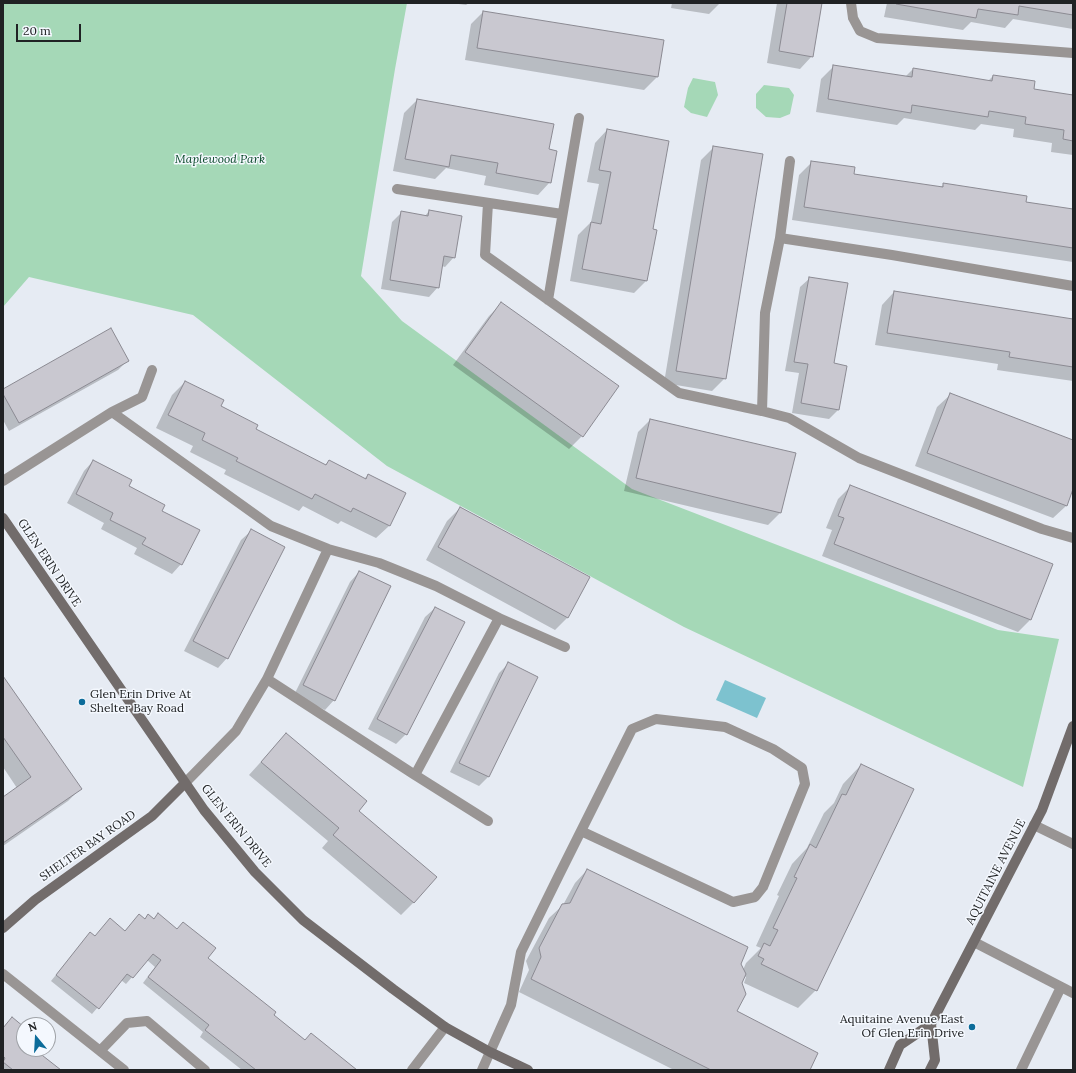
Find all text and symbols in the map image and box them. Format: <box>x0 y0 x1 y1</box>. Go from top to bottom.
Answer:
scale bar <box>18 16 83 42</box>
text: 20 m <box>23 23 51 38</box>
park label: Maplewood Park <box>175 153 265 167</box>
street label: GLEN ERIN DRIVE <box>14 516 84 610</box>
place label: Glen Erin Drive At Shelter Bay Road <box>90 688 191 716</box>
marker: Glen Erin Drive At Shelter Bay Road <box>77 697 87 707</box>
street label: GLEN ERIN DRIVE <box>198 782 274 870</box>
street label: SHELTER BAY ROAD <box>37 807 139 885</box>
street label: AQUITAINE AVENUE <box>963 817 1029 927</box>
place label: Aquitaine Avenue East Of Glen Erin Drive <box>840 1013 964 1041</box>
north arrow <box>16 1017 56 1057</box>
text: N <box>26 1019 39 1035</box>
marker: Aquitaine Avenue East Of Glen Erin Drive <box>967 1022 977 1032</box>

